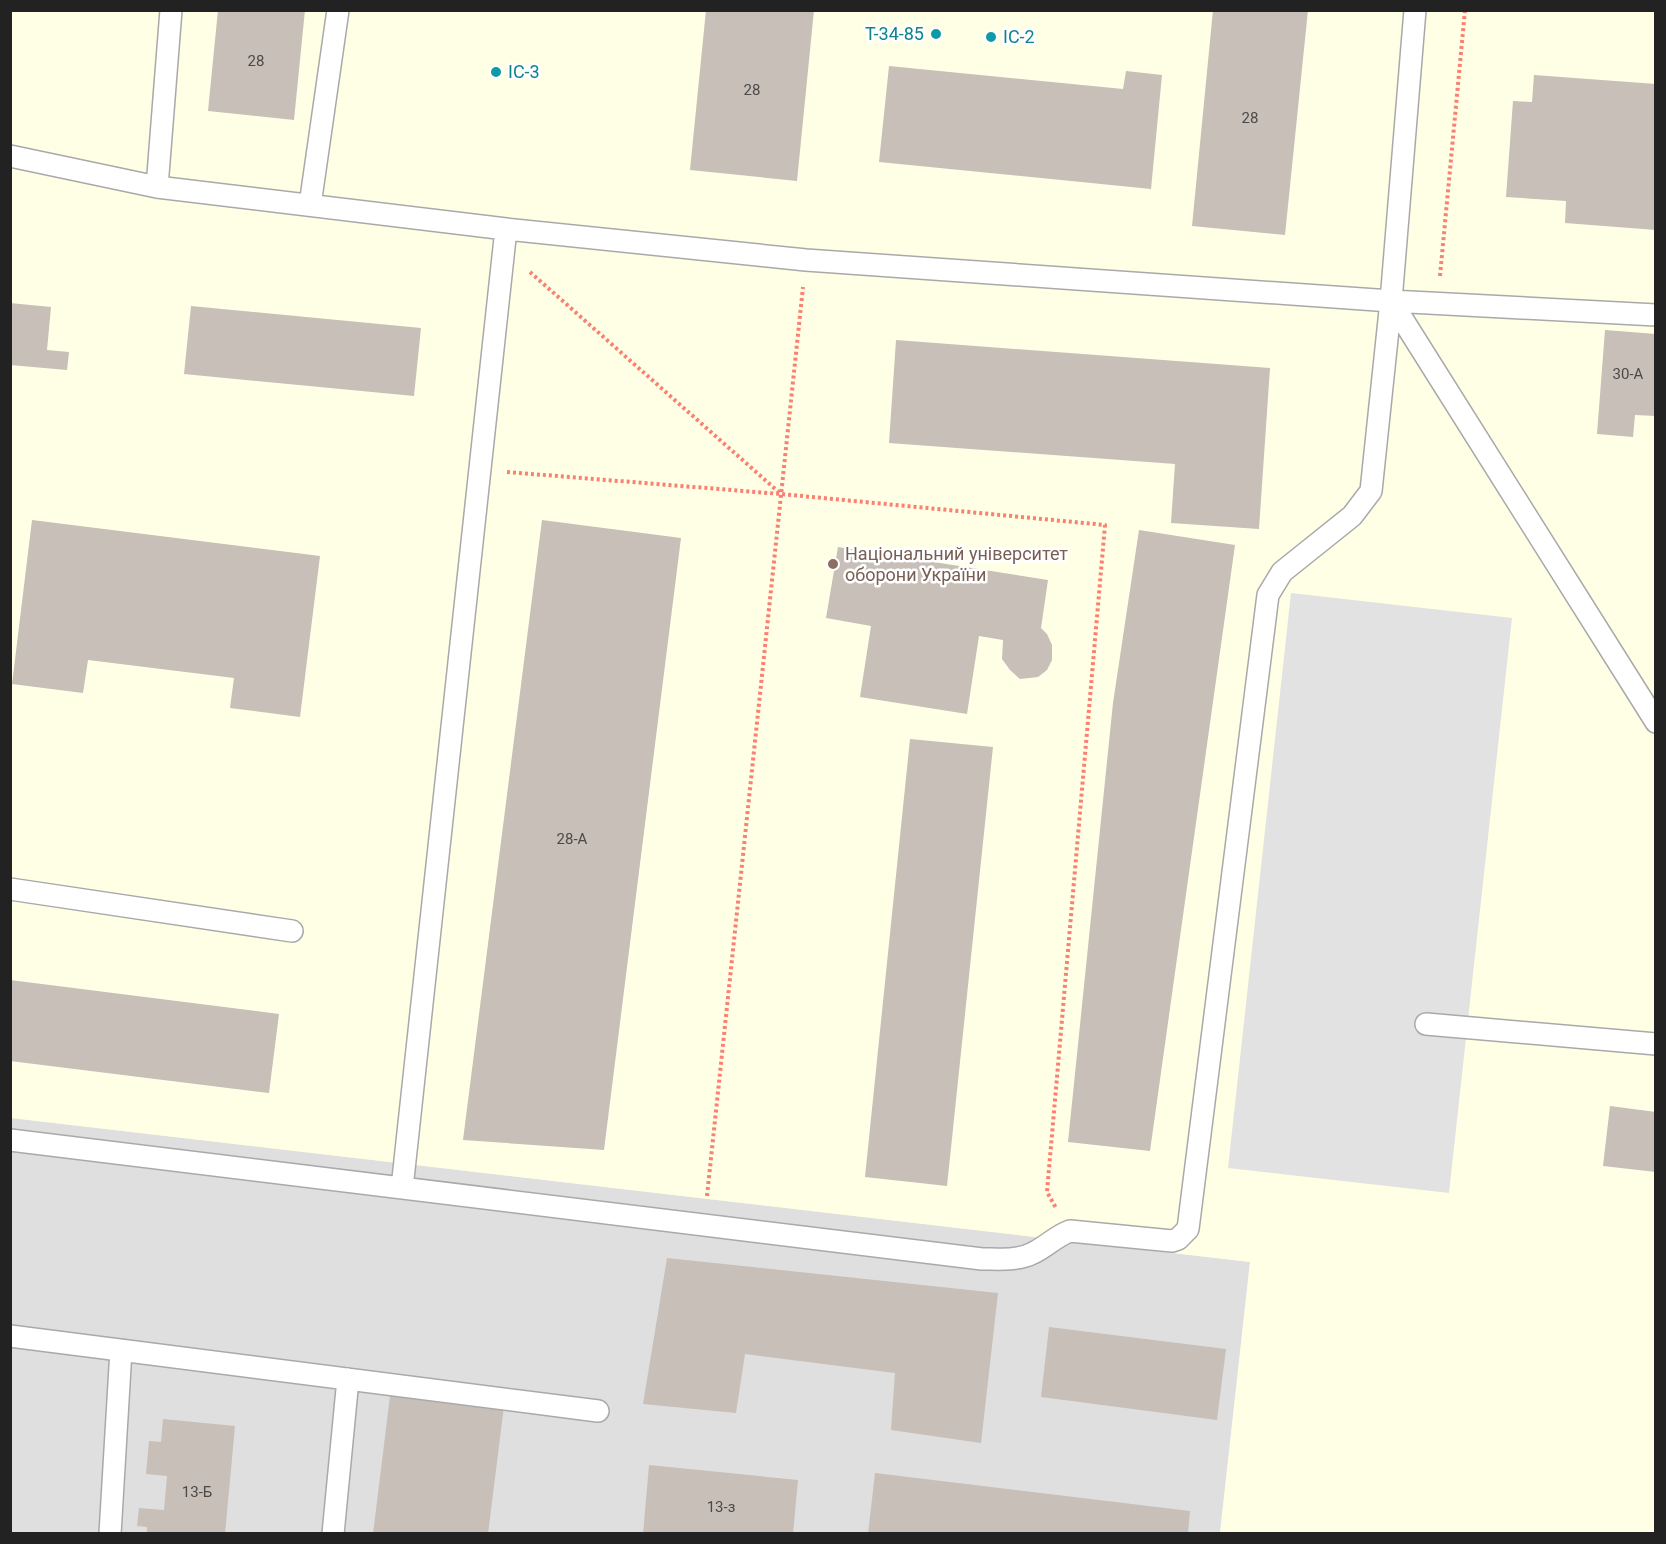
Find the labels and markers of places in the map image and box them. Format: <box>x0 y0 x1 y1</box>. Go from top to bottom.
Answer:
place label: Т-34-85 <box>865 23 924 44</box>
place label: ІС-2 <box>1003 26 1035 47</box>
marker: Т-34-85 <box>929 27 943 41</box>
marker: ІС-2 <box>984 30 998 44</box>
place label: ІС-3 <box>508 61 540 82</box>
marker: ІС-3 <box>489 65 503 79</box>
place label: Національний університет оборони України <box>845 543 1068 585</box>
marker: Національний університет оборони України <box>826 557 840 571</box>

